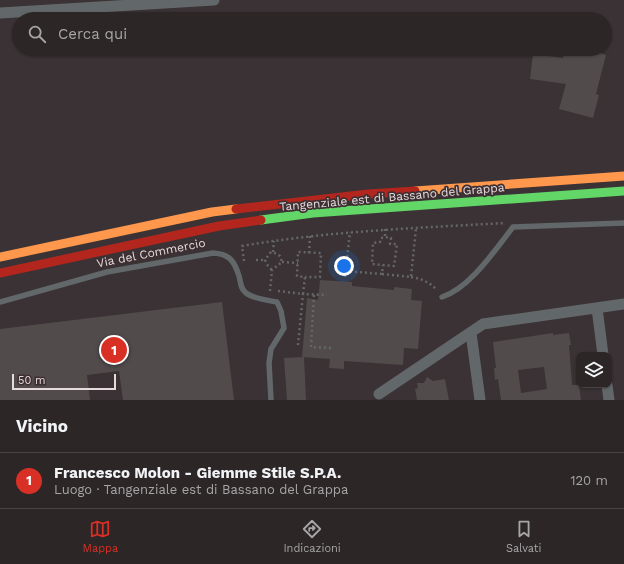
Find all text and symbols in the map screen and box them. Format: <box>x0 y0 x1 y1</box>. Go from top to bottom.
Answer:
search box <box>12 12 612 56</box>
icon: search <box>26 23 48 45</box>
text: Cerca qui <box>58 25 127 43</box>
street label: Tangenziale est di Bassano del Grappa <box>279 180 505 214</box>
street label: Via del Commercio <box>95 236 207 270</box>
your location <box>334 256 354 276</box>
pin: 1 <box>101 335 127 365</box>
map controls <box>576 352 612 388</box>
button: layers <box>576 352 612 388</box>
scale bar <box>12 372 116 391</box>
text: 50 m <box>18 374 45 387</box>
text: Vicino <box>16 416 68 436</box>
text: Francesco Molon - Giemme Stile S.P.A. <box>54 464 341 482</box>
text: 1 <box>26 473 32 488</box>
text: 120 m <box>570 473 608 488</box>
text: Luogo · Tangenziale est di Bassano del Grappa <box>54 482 348 497</box>
tab: Mappa <box>83 518 118 555</box>
tab: Indicazioni <box>283 518 341 555</box>
tab: Salvati <box>506 518 541 555</box>

